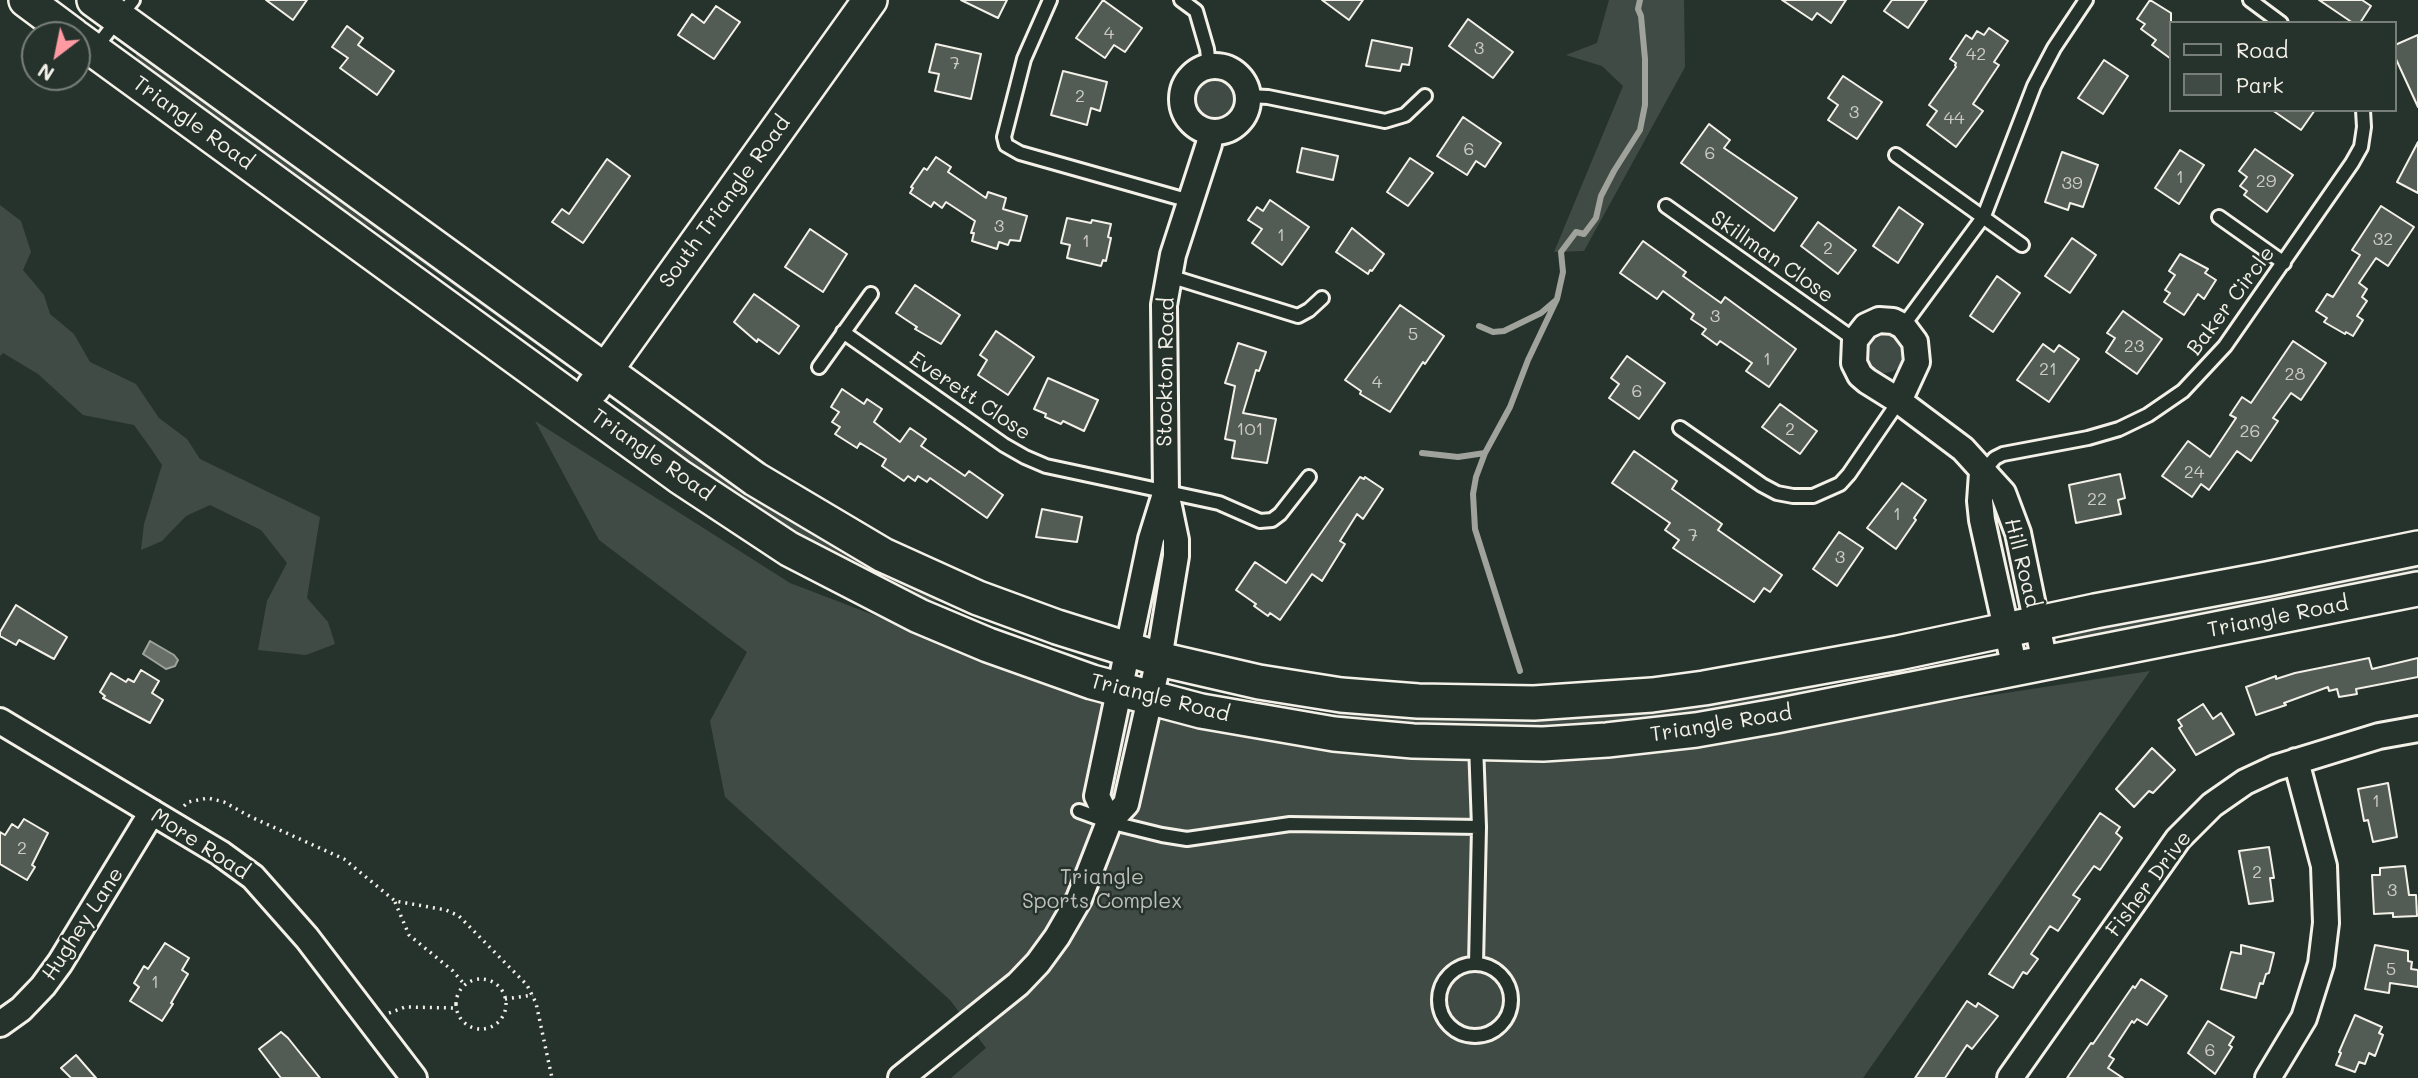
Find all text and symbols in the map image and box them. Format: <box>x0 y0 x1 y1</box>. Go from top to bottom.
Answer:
north arrow <box>21 21 91 91</box>
legend <box>2170 21 2397 112</box>
house number: 4 <box>1104 22 1114 44</box>
text: Road <box>2236 36 2288 63</box>
house number: 3 <box>1474 37 1484 59</box>
house number: 42 <box>1966 43 1986 65</box>
house number: 7 <box>950 52 960 74</box>
text: N <box>33 58 58 87</box>
street label: Triangle Road <box>128 71 258 175</box>
text: Park <box>2236 71 2284 98</box>
house number: 2 <box>1075 85 1085 107</box>
house number: 3 <box>1849 101 1859 123</box>
house number: 44 <box>1943 107 1965 129</box>
street label: South Triangle Road <box>654 111 796 293</box>
house number: 6 <box>1464 138 1474 160</box>
house number: 6 <box>1705 142 1715 164</box>
house number: 1 <box>2176 166 2184 188</box>
house number: 29 <box>2256 170 2276 192</box>
house number: 39 <box>2061 172 2083 194</box>
street label: Skillman Close <box>1706 205 1838 309</box>
house number: 3 <box>994 215 1004 237</box>
house number: 1 <box>1277 224 1285 246</box>
house number: 32 <box>2373 228 2393 250</box>
house number: 1 <box>1082 230 1090 252</box>
house number: 2 <box>1823 237 1833 259</box>
street label: Baker Circle <box>2182 241 2280 361</box>
street label: Stockton Road <box>1152 297 1180 447</box>
house number: 3 <box>1710 305 1720 327</box>
house number: 5 <box>1408 323 1418 345</box>
house number: 23 <box>2124 335 2144 357</box>
street label: Everett Close <box>905 346 1035 446</box>
house number: 1 <box>1763 348 1771 370</box>
house number: 21 <box>2039 358 2057 380</box>
house number: 28 <box>2285 363 2305 385</box>
house number: 4 <box>1372 371 1382 393</box>
house number: 6 <box>1632 380 1642 402</box>
street label: Triangle Road <box>586 404 718 506</box>
house number: 101 <box>1236 418 1264 440</box>
house number: 2 <box>1785 418 1795 440</box>
house number: 26 <box>2240 420 2260 442</box>
house number: 24 <box>2184 461 2204 483</box>
house number: 22 <box>2087 488 2107 510</box>
house number: 1 <box>1893 503 1901 525</box>
street label: Hill Road <box>1999 516 2045 610</box>
house number: 7 <box>1688 524 1698 546</box>
house number: 3 <box>1835 546 1845 568</box>
street label: Triangle Road <box>2205 591 2351 643</box>
street label: Triangle Road <box>1088 668 1232 728</box>
street label: Triangle Road <box>1648 700 1794 748</box>
house number: 1 <box>2372 790 2380 812</box>
street label: More Road <box>146 803 254 885</box>
street label: Fisher Drive <box>2101 826 2197 942</box>
house number: 2 <box>17 837 27 859</box>
house number: 2 <box>2252 861 2262 883</box>
street label: Hughey Lane <box>37 863 129 985</box>
park label: Triangle Sports Complex <box>1022 865 1182 915</box>
house number: 3 <box>2387 879 2397 901</box>
house number: 5 <box>2386 958 2396 980</box>
house number: 1 <box>151 971 159 993</box>
house number: 6 <box>2205 1039 2215 1061</box>

